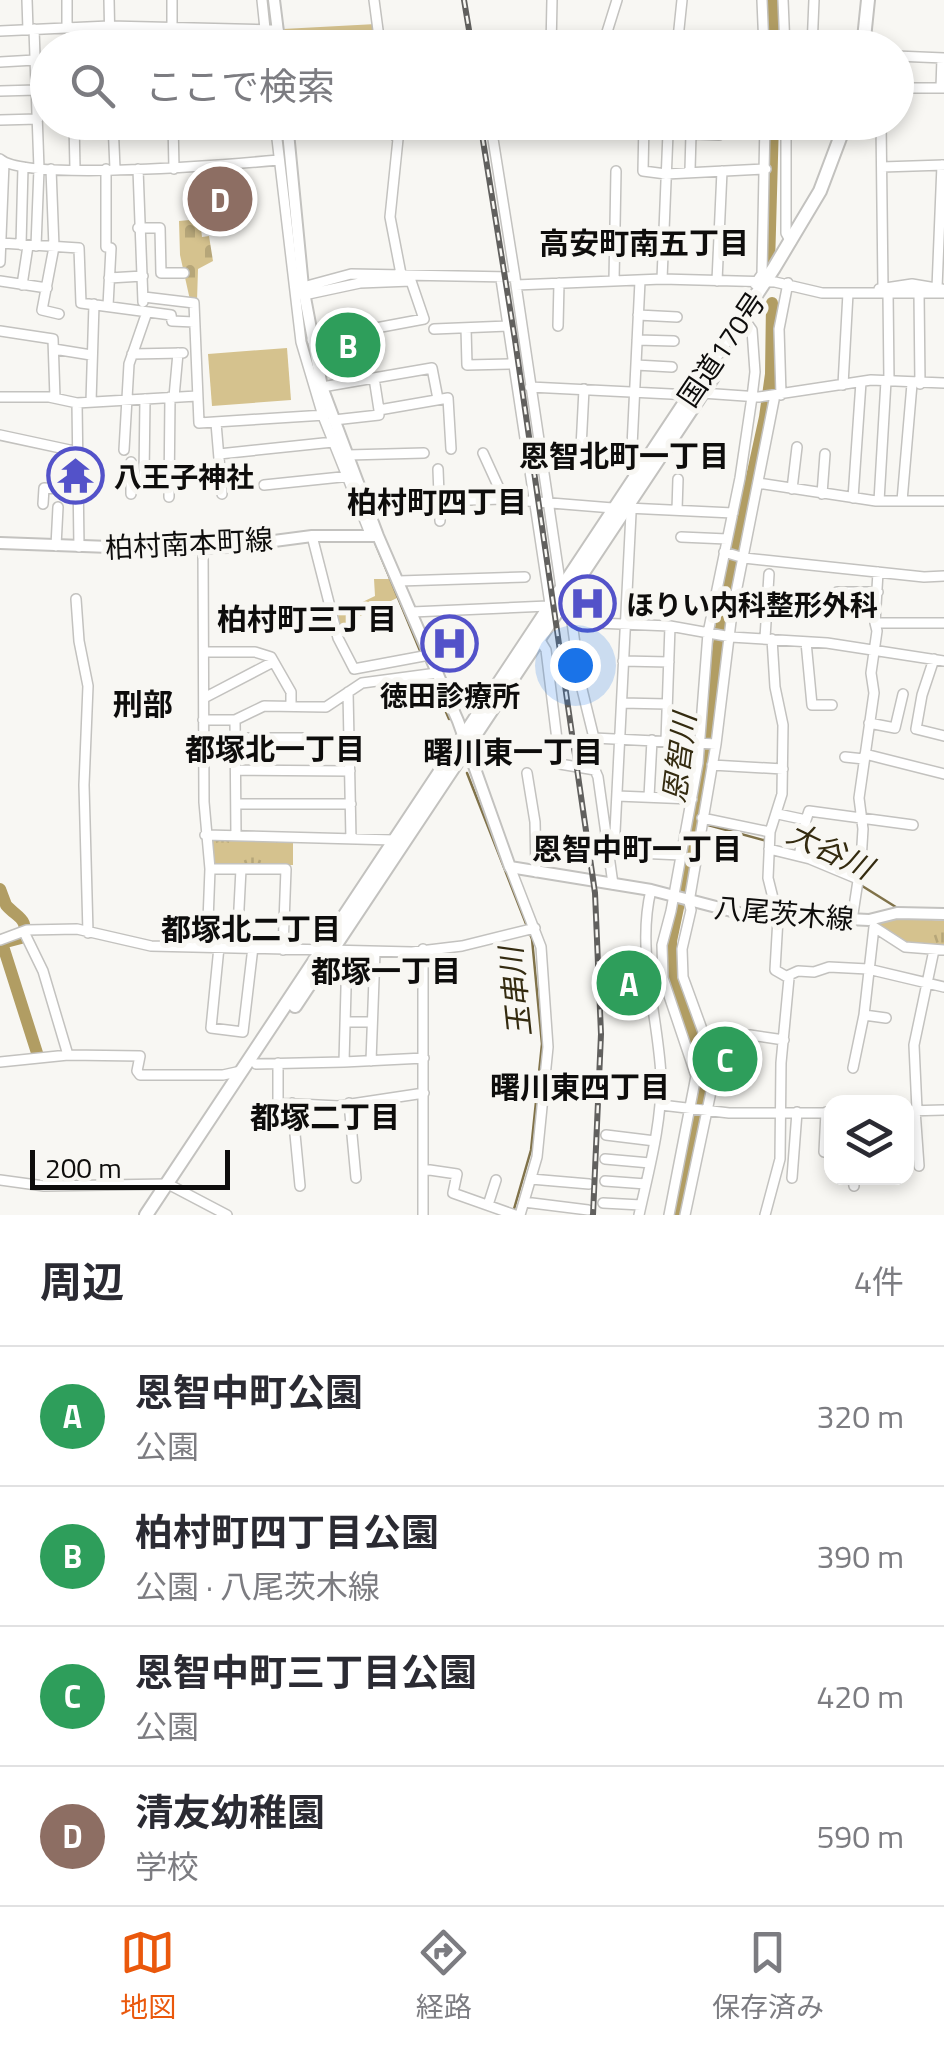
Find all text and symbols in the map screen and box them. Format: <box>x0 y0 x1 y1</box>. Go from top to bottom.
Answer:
search box <box>30 30 914 140</box>
text: ここで検索 <box>145 57 335 115</box>
icon: search <box>65 58 120 113</box>
pin: D <box>188 162 252 236</box>
district label: 高安町南五丁目 <box>539 220 749 266</box>
street label: 国道170号 <box>667 283 775 415</box>
pin: B <box>316 308 380 382</box>
district label: 恩智北町一丁目 <box>519 433 729 479</box>
temple icon: 八王子神社 <box>45 446 105 506</box>
place label: 八王子神社 <box>114 455 254 498</box>
district label: 柏村町四丁目 <box>347 479 527 525</box>
street label: 柏村南本町線 <box>104 517 274 569</box>
hospital icon: ほりい内科整形外科 <box>557 574 617 634</box>
place label: ほりい内科整形外科 <box>626 583 878 626</box>
district label: 柏村町三丁目 <box>217 596 397 642</box>
hospital icon: 徳田診療所 <box>420 614 480 674</box>
your location <box>550 640 601 691</box>
place label: 徳田診療所 <box>380 674 520 717</box>
district label: 刑部 <box>113 681 173 727</box>
water label: 恩智川 <box>651 708 708 805</box>
district label: 都塚北一丁目 <box>185 726 365 772</box>
district label: 曙川東一丁目 <box>423 729 603 775</box>
water label: 大谷川 <box>779 810 883 892</box>
district label: 恩智中町一丁目 <box>532 826 742 872</box>
street label: 八尾茨木線 <box>712 885 856 941</box>
district label: 都塚北二丁目 <box>161 906 341 952</box>
water label: 玉串川 <box>487 942 543 1039</box>
pin: A <box>596 946 662 1020</box>
district label: 都塚一丁目 <box>311 948 461 994</box>
pin: C <box>692 1022 758 1096</box>
district label: 曙川東四丁目 <box>490 1064 670 1110</box>
district label: 都塚二丁目 <box>250 1094 400 1140</box>
map controls <box>824 1095 914 1185</box>
button: layers <box>824 1095 914 1185</box>
scale bar <box>30 1145 230 1190</box>
text: 200 m <box>45 1146 122 1189</box>
text: 周辺 <box>40 1249 124 1313</box>
text: 4件 <box>854 1257 904 1305</box>
text: 恩智中町公園 <box>135 1363 363 1421</box>
text: A <box>63 1392 82 1440</box>
text: 320 m <box>816 1392 904 1440</box>
text: 公園 <box>135 1422 199 1470</box>
text: 柏村町四丁目公園 <box>135 1503 439 1561</box>
text: B <box>63 1532 82 1580</box>
text: 390 m <box>816 1532 904 1580</box>
text: 公園 · 八尾茨木線 <box>135 1562 380 1610</box>
text: 恩智中町三丁目公園 <box>135 1643 477 1701</box>
text: C <box>64 1672 81 1720</box>
text: 420 m <box>816 1672 904 1720</box>
text: 公園 <box>135 1702 199 1750</box>
text: 清友幼稚園 <box>135 1783 325 1841</box>
text: D <box>62 1812 83 1860</box>
text: 590 m <box>816 1812 904 1860</box>
text: 学校 <box>135 1842 199 1890</box>
tab: 地図 <box>120 1925 176 2028</box>
tab: 経路 <box>416 1925 472 2028</box>
tab: 保存済み <box>712 1925 824 2028</box>

